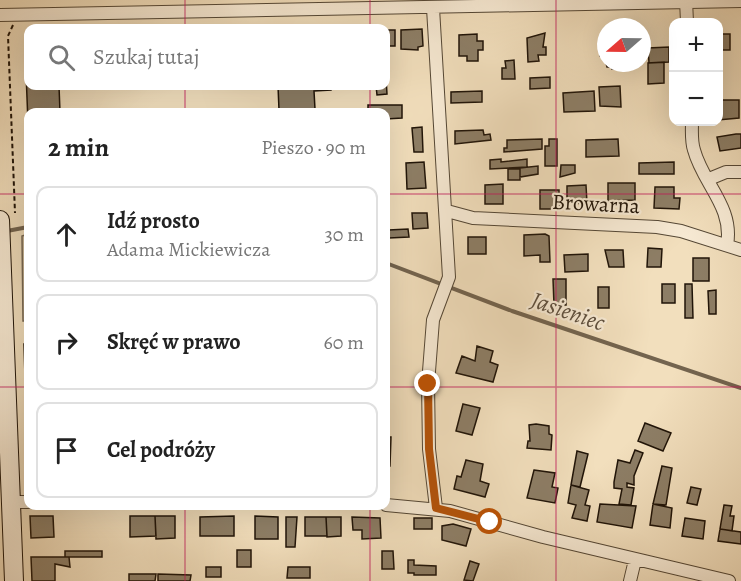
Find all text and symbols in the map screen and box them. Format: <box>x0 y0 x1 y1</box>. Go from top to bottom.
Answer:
north arrow <box>597 18 651 72</box>
map controls <box>669 18 723 126</box>
button: + <box>669 18 723 72</box>
search box <box>24 24 390 90</box>
icon: search <box>45 41 78 74</box>
text: Szukaj tutaj <box>93 42 199 72</box>
button: − <box>669 72 723 126</box>
text: 2 min <box>48 130 109 165</box>
text: Pieszo · 90 m <box>261 134 366 161</box>
street label: Browarna <box>551 187 641 221</box>
text: Idź prosto <box>107 206 200 236</box>
icon: ahead <box>50 218 83 251</box>
text: 30 m <box>324 221 364 248</box>
text: Adama Mickiewicza <box>107 236 271 263</box>
water label: Jasieniec <box>526 283 610 339</box>
icon: right <box>50 326 83 359</box>
text: Skręć w prawo <box>107 327 241 357</box>
text: 60 m <box>324 329 364 356</box>
route end <box>414 370 440 396</box>
icon: arrive <box>50 434 83 467</box>
text: Cel podróży <box>107 435 215 465</box>
route start <box>476 508 502 534</box>

